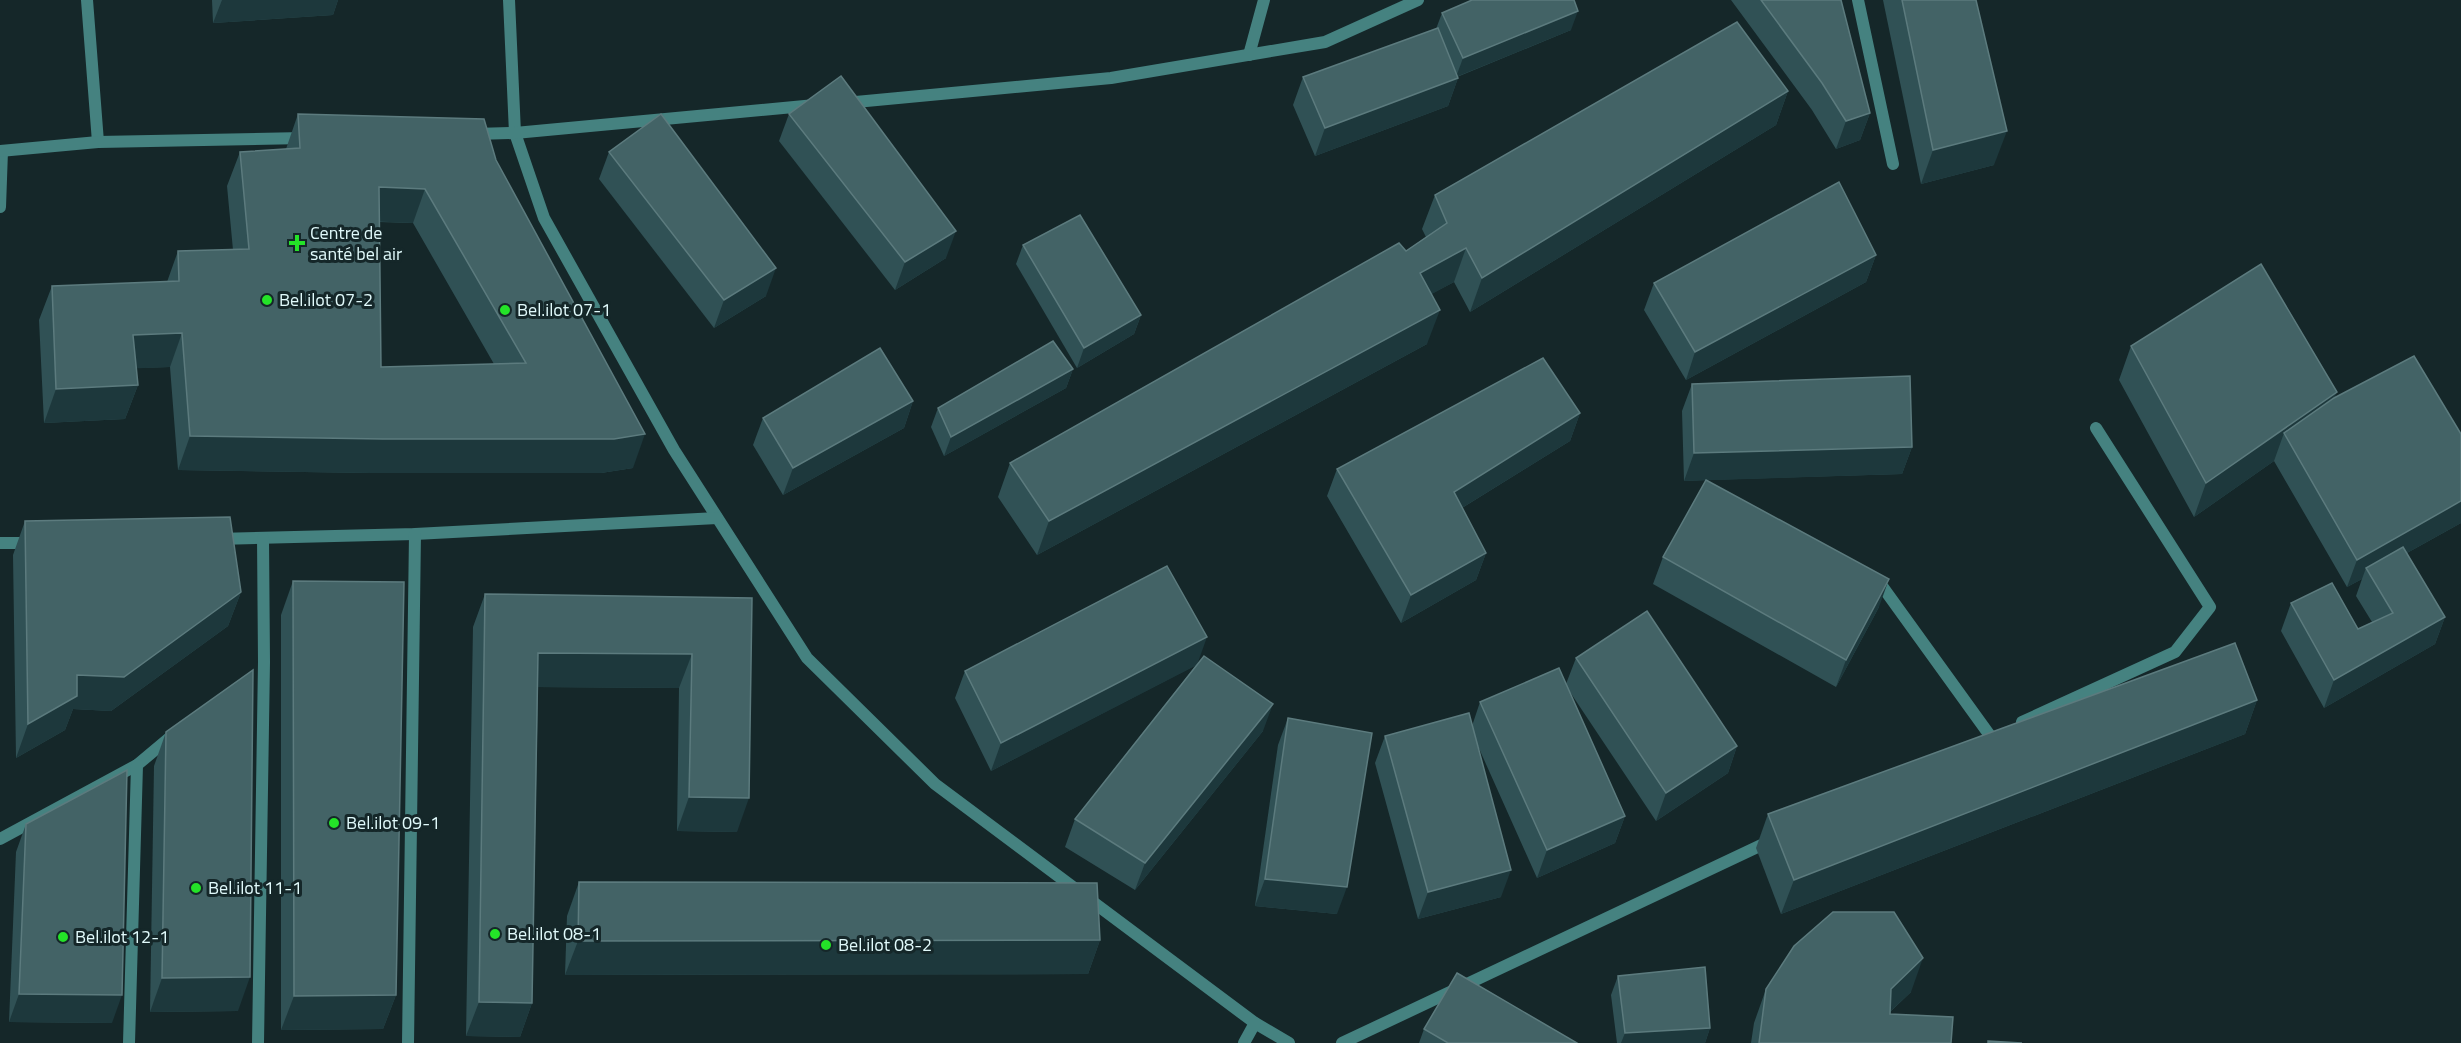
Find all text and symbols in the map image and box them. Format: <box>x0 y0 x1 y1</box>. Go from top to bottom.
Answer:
place label: Centre de santé bel air <box>310 219 402 267</box>
marker: Centre de santé bel air <box>288 234 306 252</box>
place label: Bel.ilot 07-2 <box>279 286 373 313</box>
marker: Bel.ilot 07-2 <box>260 293 274 307</box>
place label: Bel.ilot 07-1 <box>517 296 611 323</box>
marker: Bel.ilot 07-1 <box>498 303 512 317</box>
place label: Bel.ilot 09-1 <box>346 809 440 836</box>
marker: Bel.ilot 09-1 <box>327 816 341 830</box>
place label: Bel.ilot 11-1 <box>208 874 302 901</box>
marker: Bel.ilot 11-1 <box>189 881 203 895</box>
place label: Bel.ilot 08-1 <box>507 920 601 947</box>
place label: Bel.ilot 12-1 <box>75 923 169 950</box>
marker: Bel.ilot 08-1 <box>488 927 502 941</box>
marker: Bel.ilot 12-1 <box>56 930 70 944</box>
place label: Bel.ilot 08-2 <box>838 931 932 958</box>
marker: Bel.ilot 08-2 <box>819 938 833 952</box>

